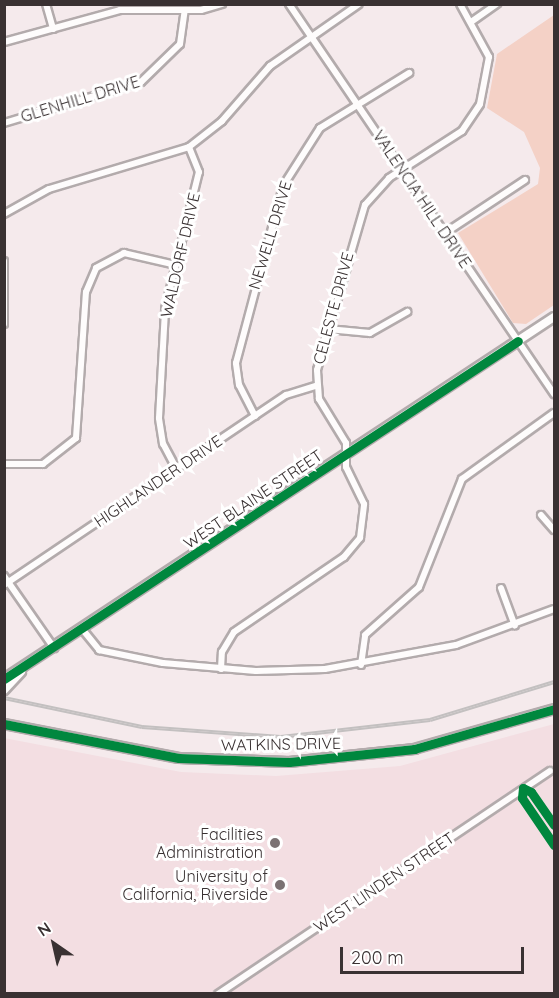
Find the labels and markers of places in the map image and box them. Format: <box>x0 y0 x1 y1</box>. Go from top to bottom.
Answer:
place label: Facilities Administration <box>156 824 263 862</box>
marker: Facilities Administration <box>268 836 282 850</box>
place label: University of California, Riverside <box>123 866 268 904</box>
marker: University of California, Riverside <box>273 878 287 892</box>

